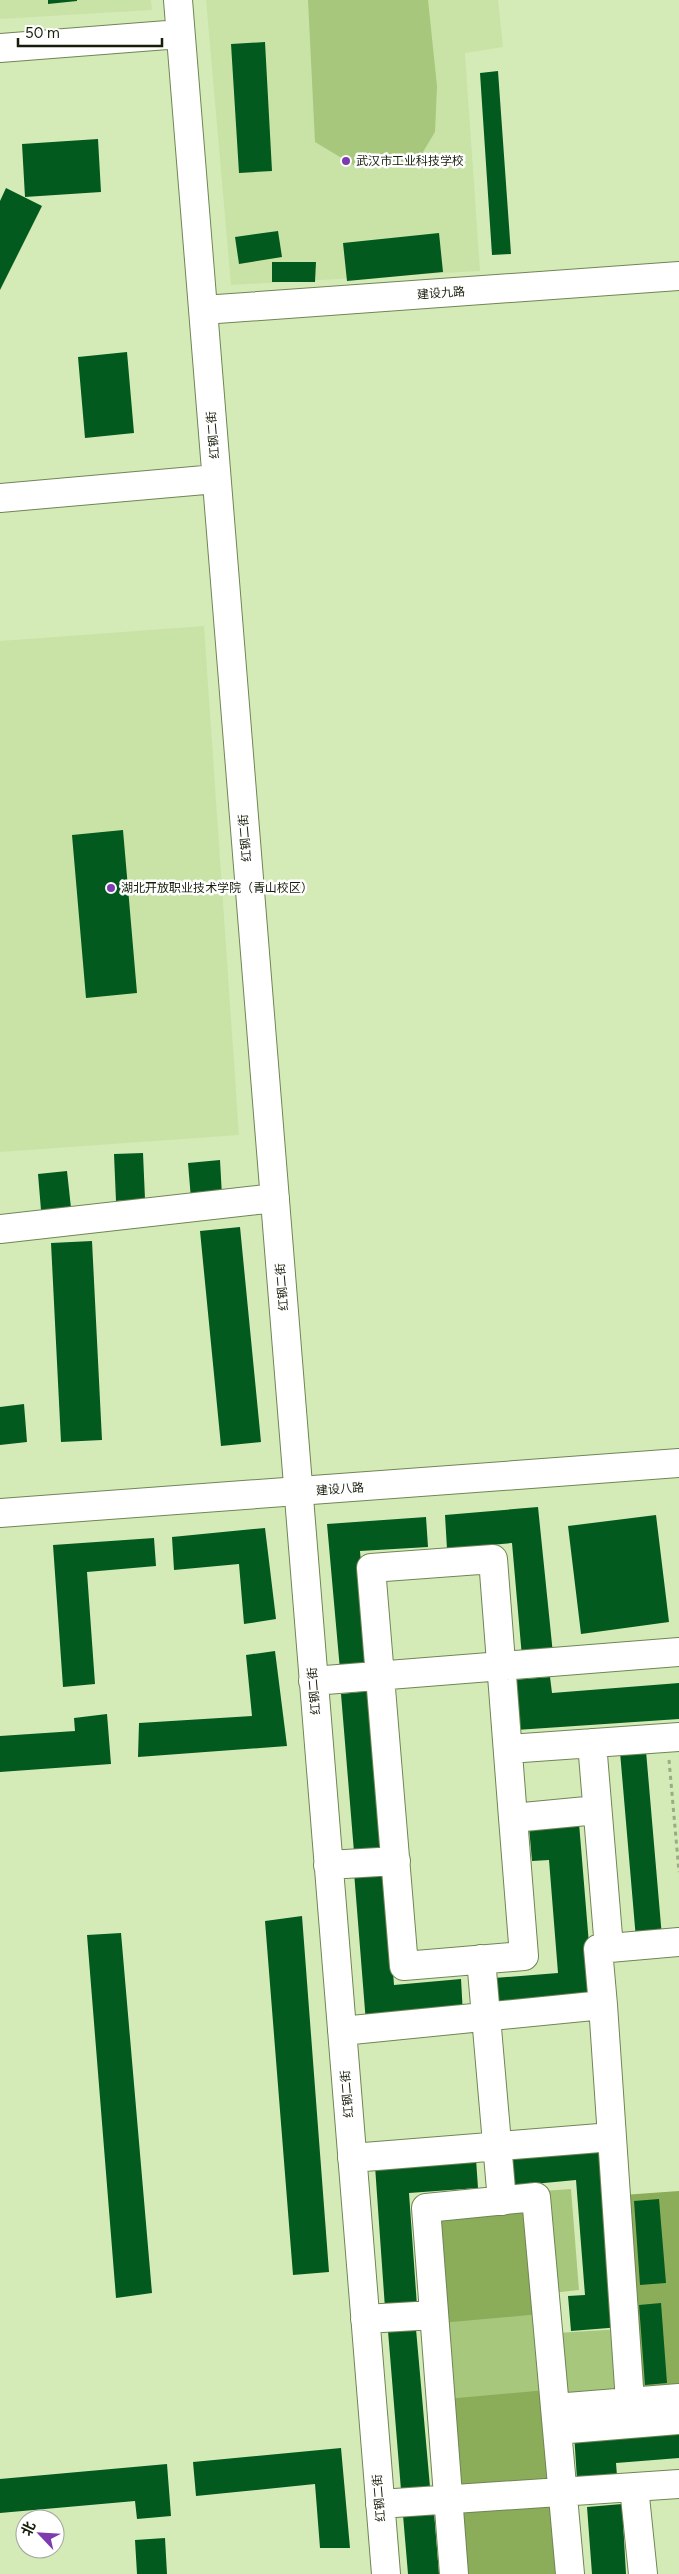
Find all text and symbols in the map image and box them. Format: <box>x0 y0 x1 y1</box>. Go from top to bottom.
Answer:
scale bar <box>18 15 161 47</box>
text: 50 m <box>25 24 60 42</box>
place label: 武汉市工业科技学校 <box>356 154 464 168</box>
marker: 武汉市工业科技学校 <box>340 155 352 167</box>
street label: 建设九路 <box>417 284 465 302</box>
street label: 红钢二街 <box>204 410 222 460</box>
street label: 红钢二街 <box>236 813 254 863</box>
place label: 湖北开放职业技术学院（青山校区） <box>121 881 313 895</box>
marker: 湖北开放职业技术学院（青山校区） <box>105 882 117 894</box>
street label: 红钢二街 <box>273 1262 291 1312</box>
street label: 建设八路 <box>316 1480 364 1498</box>
street label: 红钢二街 <box>305 1666 323 1716</box>
street label: 红钢二街 <box>338 2069 356 2119</box>
street label: 红钢二街 <box>370 2473 388 2523</box>
north arrow <box>15 2509 65 2559</box>
text: 北 <box>18 2519 39 2539</box>

